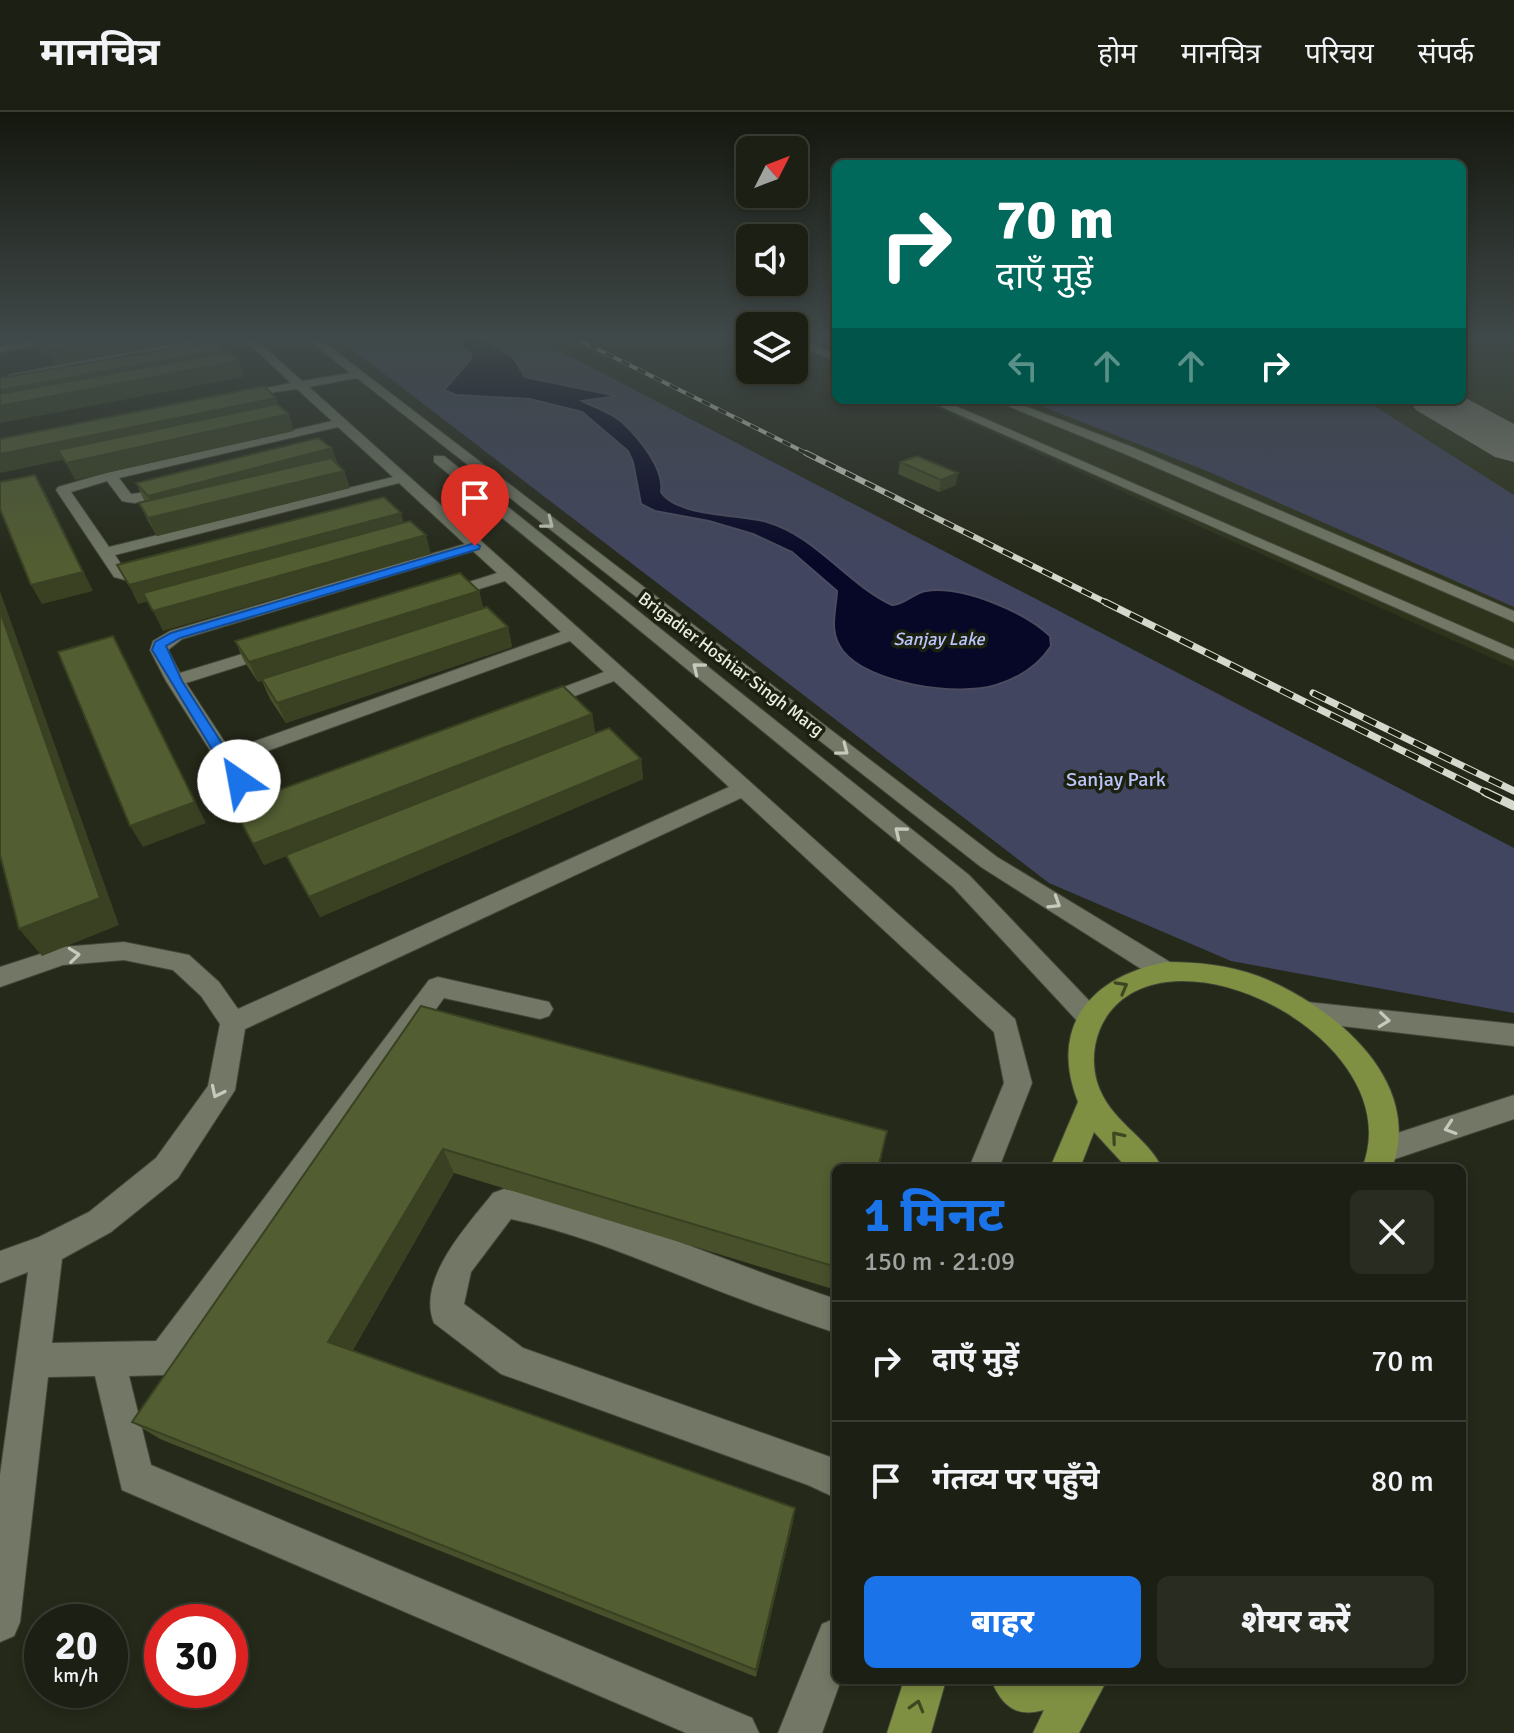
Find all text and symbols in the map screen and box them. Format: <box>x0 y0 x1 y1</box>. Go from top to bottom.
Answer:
text: मानचित्र <box>40 29 160 76</box>
text: होम <box>1098 37 1137 71</box>
text: मानचित्र <box>1181 37 1261 71</box>
text: परिचय <box>1305 37 1374 71</box>
text: संपर्क <box>1418 37 1474 71</box>
north arrow <box>736 136 808 208</box>
map controls <box>736 136 808 384</box>
text: 70 m <box>996 185 1114 254</box>
icon: right <box>864 192 968 296</box>
button: sound <box>736 224 808 296</box>
text: दाएँ मुड़ें <box>996 254 1093 299</box>
button: layers <box>736 312 808 384</box>
icon: left <box>1001 344 1045 388</box>
icon: ahead <box>1085 344 1129 388</box>
icon: ahead <box>1169 344 1213 388</box>
icon: right <box>1253 344 1297 388</box>
pin <box>441 464 509 546</box>
icon: arrive <box>453 476 497 520</box>
one-way arrow <box>539 514 553 528</box>
street label: Brigadier Hoshiar Singh Marg <box>634 587 828 741</box>
water label: Sanjay Lake <box>893 628 986 650</box>
one-way arrow <box>692 664 707 678</box>
position arrow <box>197 739 281 823</box>
one-way arrow <box>834 740 849 754</box>
park label: Sanjay Park <box>1066 767 1166 792</box>
one-way arrow <box>895 827 909 842</box>
one-way arrow <box>1046 893 1061 908</box>
one-way arrow <box>68 947 81 964</box>
one-way arrow <box>1113 981 1128 997</box>
one-way arrow <box>1378 1012 1391 1029</box>
one-way arrow <box>212 1084 227 1098</box>
one-way arrow <box>1444 1119 1458 1135</box>
one-way arrow <box>1112 1132 1127 1147</box>
text: 1 मिनट <box>864 1186 1004 1245</box>
button: close <box>1350 1190 1434 1274</box>
text: 150 m · 21:09 <box>864 1246 1015 1278</box>
icon: right <box>864 1339 908 1383</box>
text: दाएँ मुड़ें <box>932 1341 1019 1378</box>
text: 70 m <box>1371 1343 1434 1380</box>
icon: arrive <box>864 1459 908 1503</box>
text: गंतव्य पर पहुँचे <box>932 1461 1099 1498</box>
text: 80 m <box>1371 1463 1434 1500</box>
button: बाहर <box>864 1576 1141 1668</box>
button: शेयर करें <box>1157 1576 1434 1668</box>
speed limit sign: 30 <box>144 1604 248 1708</box>
text: 20 <box>54 1621 98 1671</box>
text: km/h <box>53 1663 99 1688</box>
one-way arrow <box>908 1700 924 1714</box>

